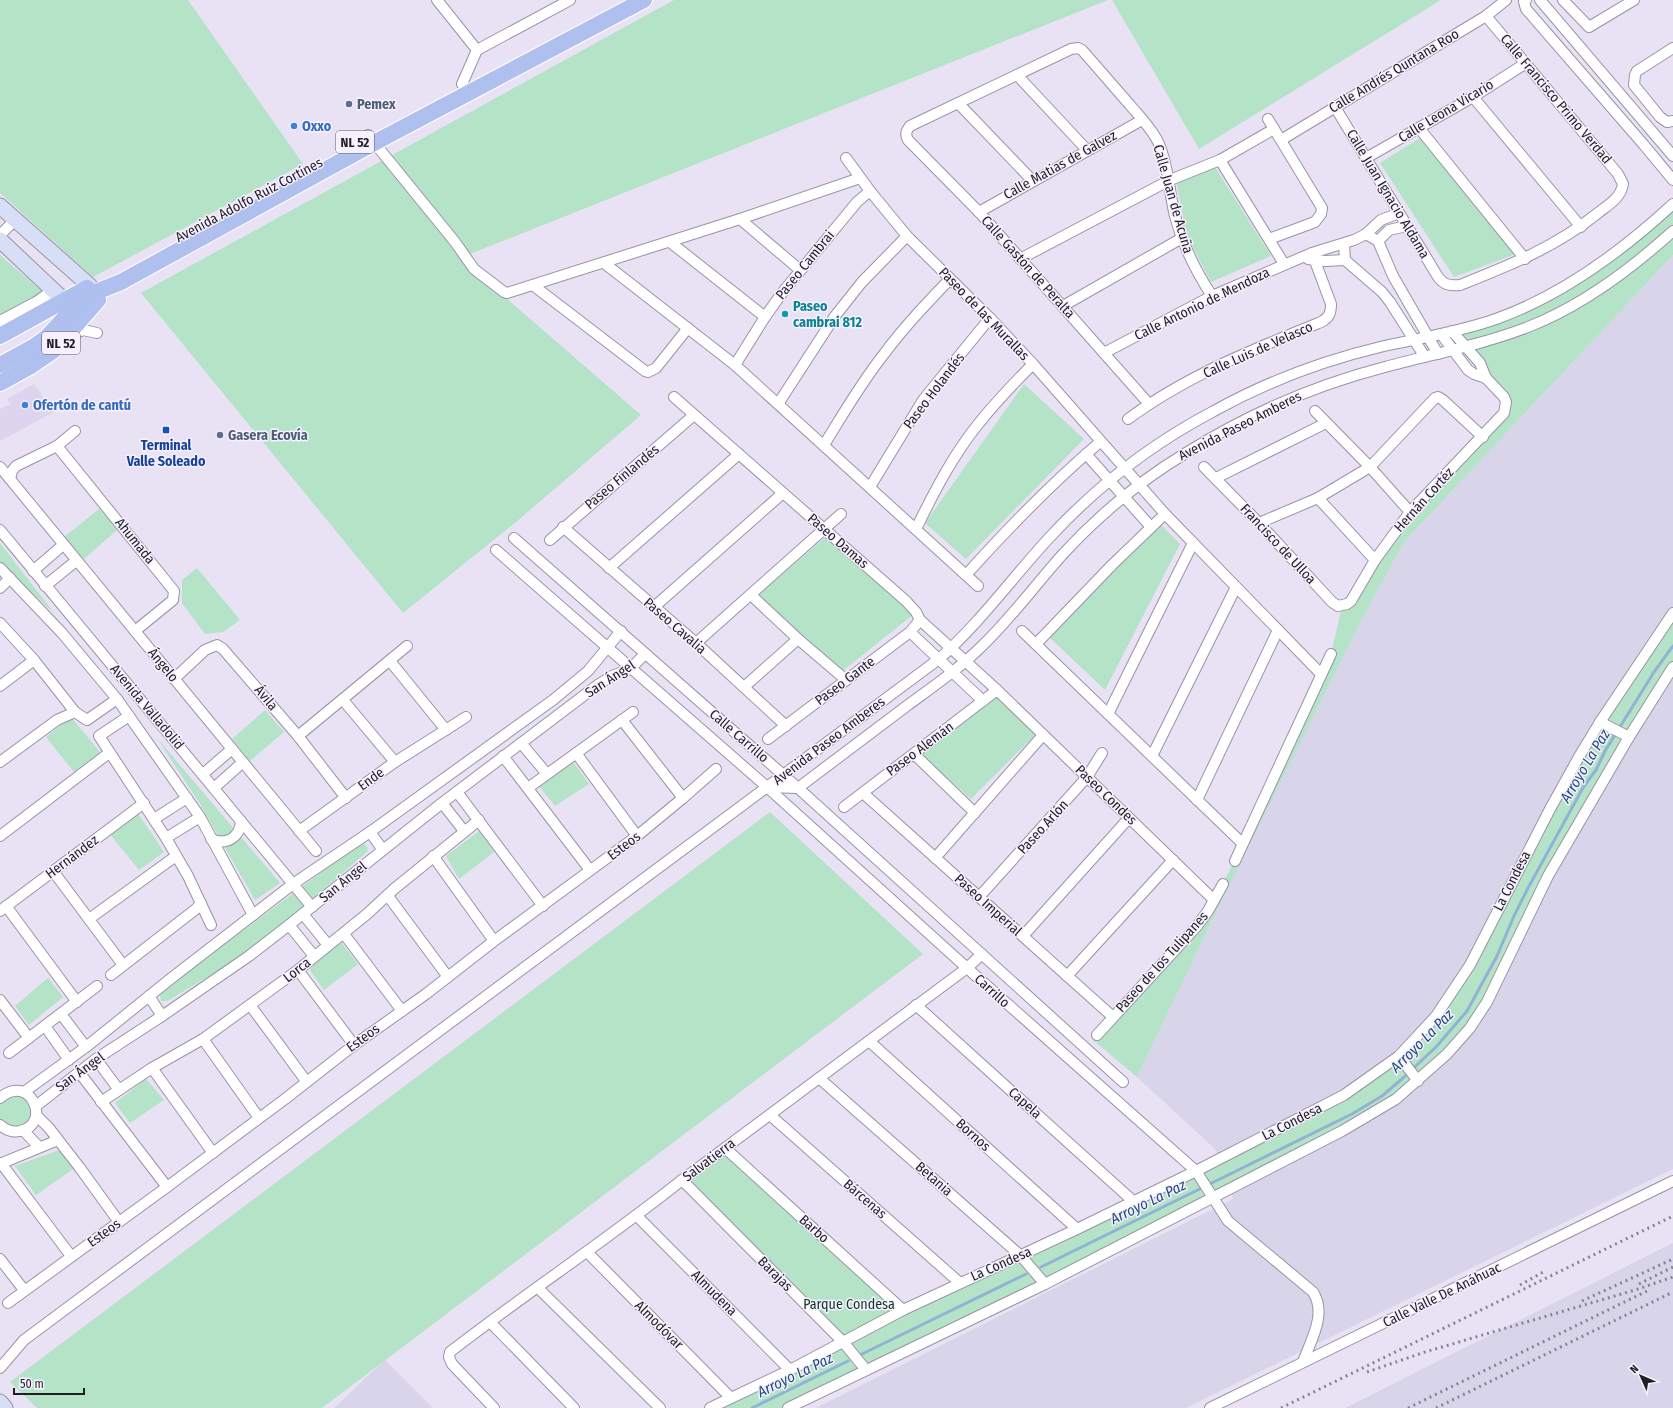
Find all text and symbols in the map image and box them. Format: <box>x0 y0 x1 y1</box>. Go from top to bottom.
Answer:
street label: Calle Andrés Quntana Roo <box>1326 25 1462 117</box>
street label: Calle Francisco Primo Verdad <box>1497 31 1615 167</box>
street label: Calle Leona Vicario <box>1395 76 1497 146</box>
place label: Pemex <box>357 96 396 113</box>
marker: Pemex <box>344 99 354 109</box>
place label: Oxxo <box>302 118 332 135</box>
marker: Oxxo <box>289 121 299 131</box>
street label: Calle Juan Ignacio Aldama <box>1343 126 1433 262</box>
street label: Calle Matias de Galvez <box>1000 127 1120 203</box>
road number: NL 52 <box>336 131 374 153</box>
street label: Calle Juan de Acuña <box>1149 143 1197 256</box>
street label: Avenida Adolfo Ruiz Cortínes <box>172 154 326 246</box>
street label: Calle Gastón de Peralta <box>977 212 1079 322</box>
street label: Paseo Cambrai <box>772 227 838 303</box>
street label: Paseo de las Murallas <box>935 264 1033 364</box>
street label: Calle Antonio de Mendoza <box>1132 264 1272 344</box>
place label: Paseo cambrai 812 <box>793 298 862 331</box>
marker: Paseo cambrai 812 <box>780 309 790 319</box>
street label: Calle Luis de Velasco <box>1201 318 1315 382</box>
road number: NL 52 <box>42 332 80 354</box>
street label: Paseo Holandés <box>900 350 968 432</box>
street label: Avenida Paseo Amberes <box>1176 388 1304 464</box>
place label: Ofertón de cantú <box>33 397 131 414</box>
marker: Ofertón de cantú <box>20 400 30 410</box>
marker: Terminal Valle Soleado <box>161 425 171 435</box>
place label: Gasera Ecovía <box>228 427 308 444</box>
marker: Gasera Ecovía <box>215 430 225 440</box>
place label: Terminal Valle Soleado <box>126 437 206 470</box>
street label: Paseo Finlandés <box>581 441 663 513</box>
street label: Hernán Cortéz <box>1391 464 1458 536</box>
street label: Francisco de Ulloa <box>1236 500 1320 588</box>
street label: Paseo Damas <box>804 510 872 572</box>
street label: Ahumada <box>111 515 159 567</box>
street label: Paseo Cavalia <box>640 594 710 658</box>
street label: Ángelo <box>144 644 183 686</box>
street label: Paseo Gante <box>812 653 878 709</box>
street label: San Ángel <box>581 656 638 701</box>
street label: Avenida Valladolid <box>106 661 188 753</box>
street label: Ávila <box>251 681 282 714</box>
street label: Avenida Paseo Amberes <box>770 693 888 789</box>
street label: Calle Carrillo <box>706 706 772 766</box>
street label: Paseo Alemán <box>883 718 957 780</box>
water label: Arroyo La Paz <box>1556 726 1614 807</box>
street label: Paseo Condes <box>1072 761 1140 829</box>
street label: Ende <box>355 764 387 794</box>
street label: Paseo Arlón <box>1014 796 1072 858</box>
street label: Esteos <box>604 828 644 864</box>
street label: Hernández <box>42 831 102 882</box>
street label: La Condesa <box>1490 848 1534 914</box>
street label: San Ángel <box>315 857 370 906</box>
street label: Paseo Imperial <box>951 870 1025 940</box>
street label: Paseo de los Tulipanes <box>1112 908 1212 1016</box>
street label: Lorca <box>280 954 314 986</box>
street label: Carrillo <box>971 971 1013 1011</box>
water label: Arroyo La Paz <box>1386 1006 1457 1077</box>
street label: Esteos <box>343 1020 383 1056</box>
street label: San Ángel <box>52 1048 108 1095</box>
street label: Capela <box>1005 1084 1045 1122</box>
street label: La Condesa <box>1259 1100 1325 1144</box>
street label: Bornos <box>952 1115 994 1155</box>
street label: Salvatierra <box>679 1135 739 1185</box>
street label: Betania <box>912 1158 956 1200</box>
street label: Bárcenas <box>840 1176 890 1222</box>
water label: Arroyo La Paz <box>1106 1176 1189 1228</box>
street label: Barbo <box>796 1211 832 1247</box>
street label: Esteos <box>84 1215 124 1251</box>
street label: La Condesa <box>968 1243 1034 1285</box>
street label: Barajas <box>754 1253 796 1295</box>
street label: Calle Valle De Anáhuac <box>1380 1259 1504 1331</box>
street label: Almudena <box>688 1267 741 1320</box>
park label: Parque Condesa <box>803 1296 895 1313</box>
street label: Almodóvar <box>631 1297 687 1353</box>
water label: Arroyo La Paz <box>753 1349 836 1401</box>
north arrow <box>1621 1356 1661 1396</box>
text: N <box>1627 1362 1641 1376</box>
scale bar <box>14 1370 84 1396</box>
text: 50 m <box>20 1377 44 1391</box>

